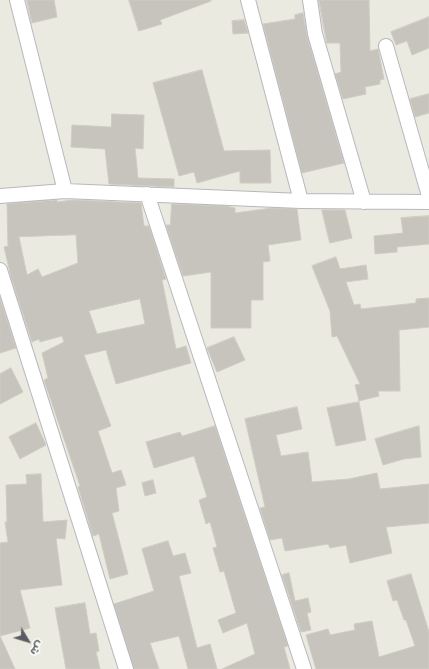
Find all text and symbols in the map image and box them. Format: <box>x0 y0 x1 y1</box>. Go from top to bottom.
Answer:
north arrow <box>8 621 48 661</box>
text: ش <box>28 639 48 659</box>

